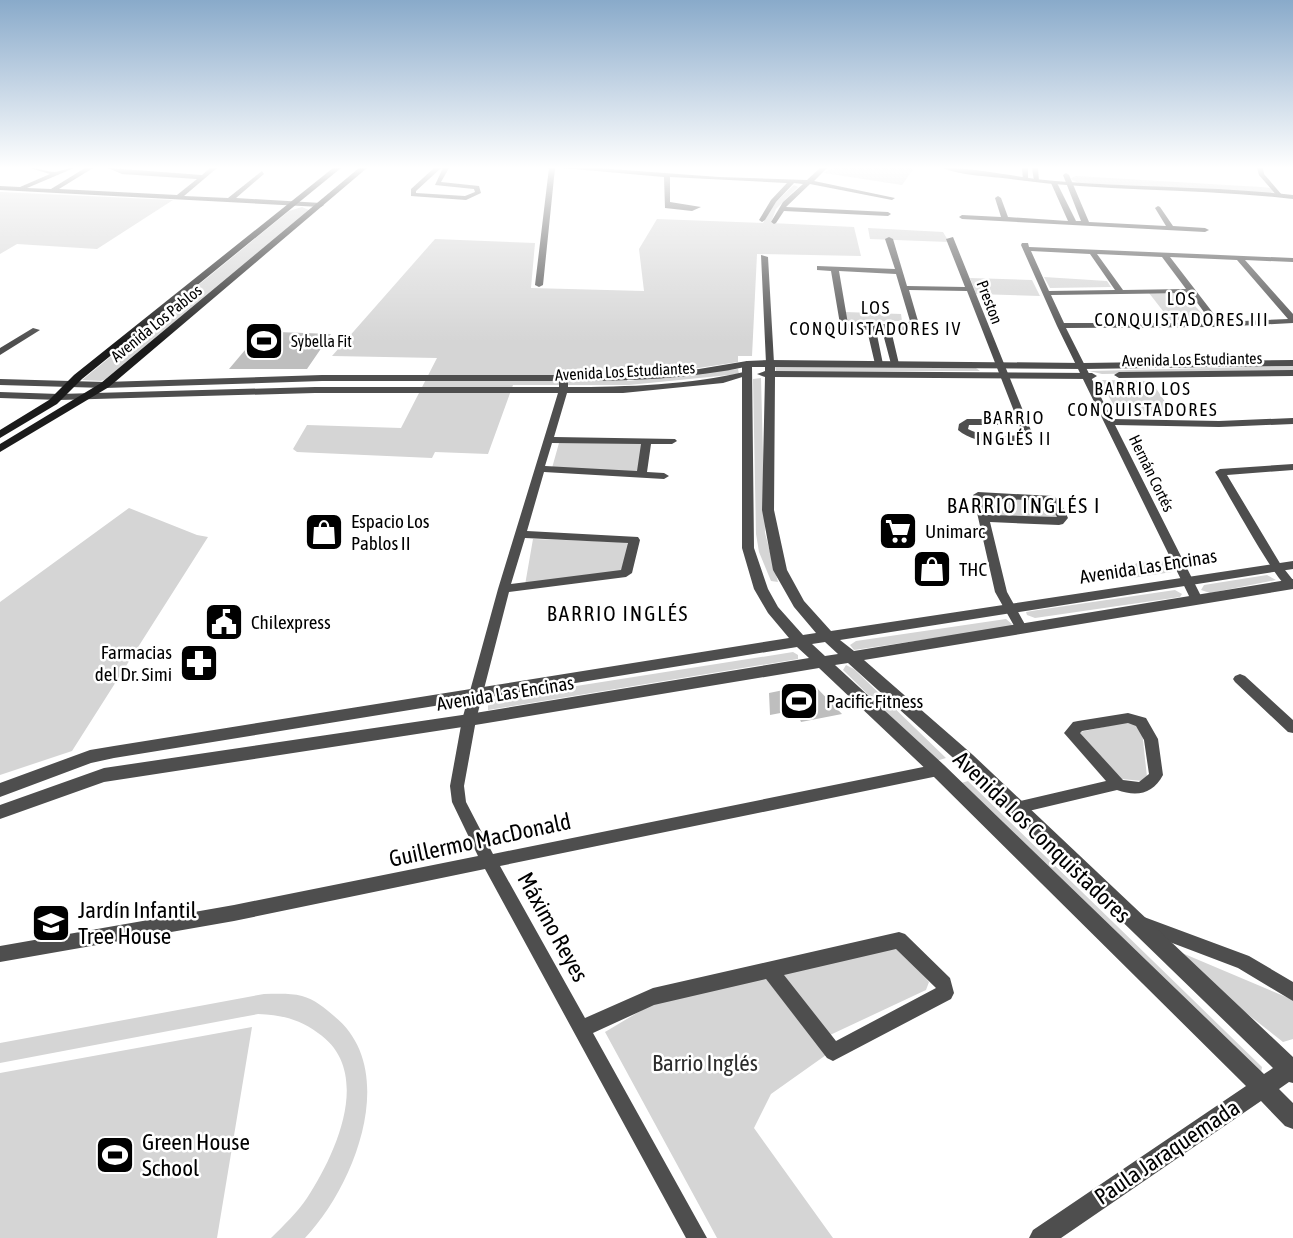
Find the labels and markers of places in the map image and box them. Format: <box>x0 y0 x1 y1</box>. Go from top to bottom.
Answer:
sports icon: Sybella Fit <box>243 320 285 362</box>
place label: Sybella Fit <box>291 332 352 351</box>
place label: Espacio Los Pablos II <box>351 510 430 554</box>
supermarket icon: Unimarc <box>877 510 919 552</box>
shop icon: Espacio Los Pablos II <box>303 511 345 553</box>
place label: Unimarc <box>925 520 986 542</box>
shop icon: THC <box>911 548 953 590</box>
place label: THC <box>959 558 987 580</box>
public building icon: Chilexpress <box>203 601 245 643</box>
place label: Chilexpress <box>251 611 331 633</box>
place label: Farmacias del Dr. Simi <box>95 641 172 685</box>
pharmacy icon: Farmacias del Dr. Simi <box>178 642 220 684</box>
sports icon: Pacific Fitness <box>778 680 820 722</box>
place label: Pacific Fitness <box>826 690 923 712</box>
place label: Jardín Infantil Tree House <box>78 897 197 949</box>
school or university icon: Jardín Infantil Tree House <box>30 902 72 944</box>
place label: Green House School <box>142 1129 250 1181</box>
sports icon: Green House School <box>94 1134 136 1176</box>

